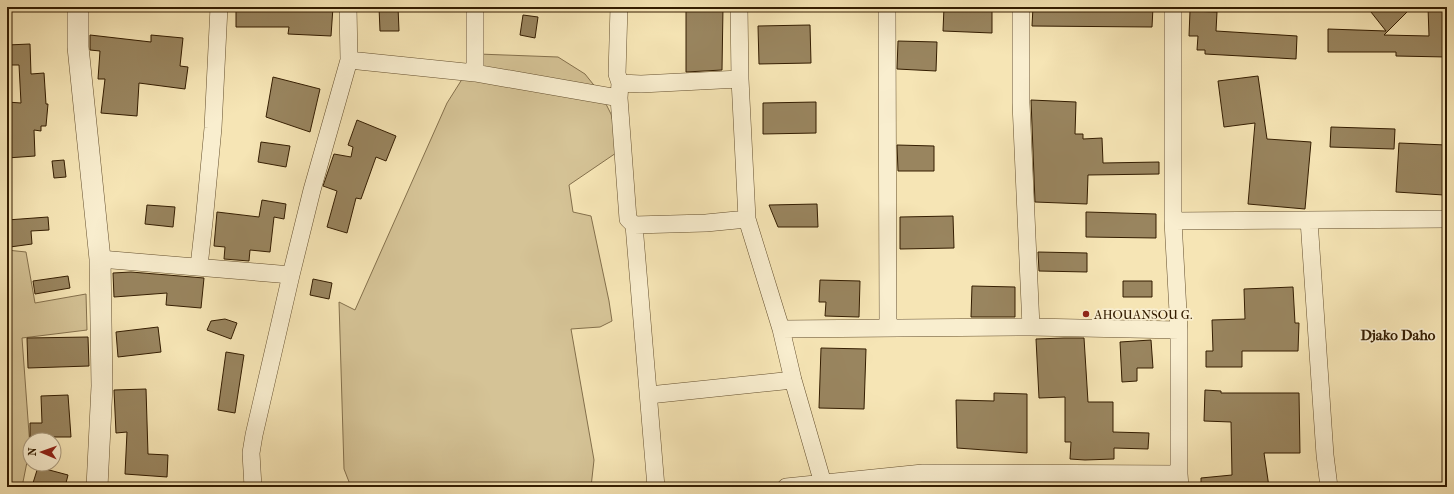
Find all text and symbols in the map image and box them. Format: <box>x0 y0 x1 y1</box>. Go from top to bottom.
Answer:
place label: AHOUANSOU G. <box>1093 307 1193 322</box>
marker: AHOUANSOU G. <box>1081 309 1091 319</box>
district label: Djako Daho <box>1361 326 1436 344</box>
north arrow <box>22 432 62 472</box>
text: N <box>26 447 39 456</box>

